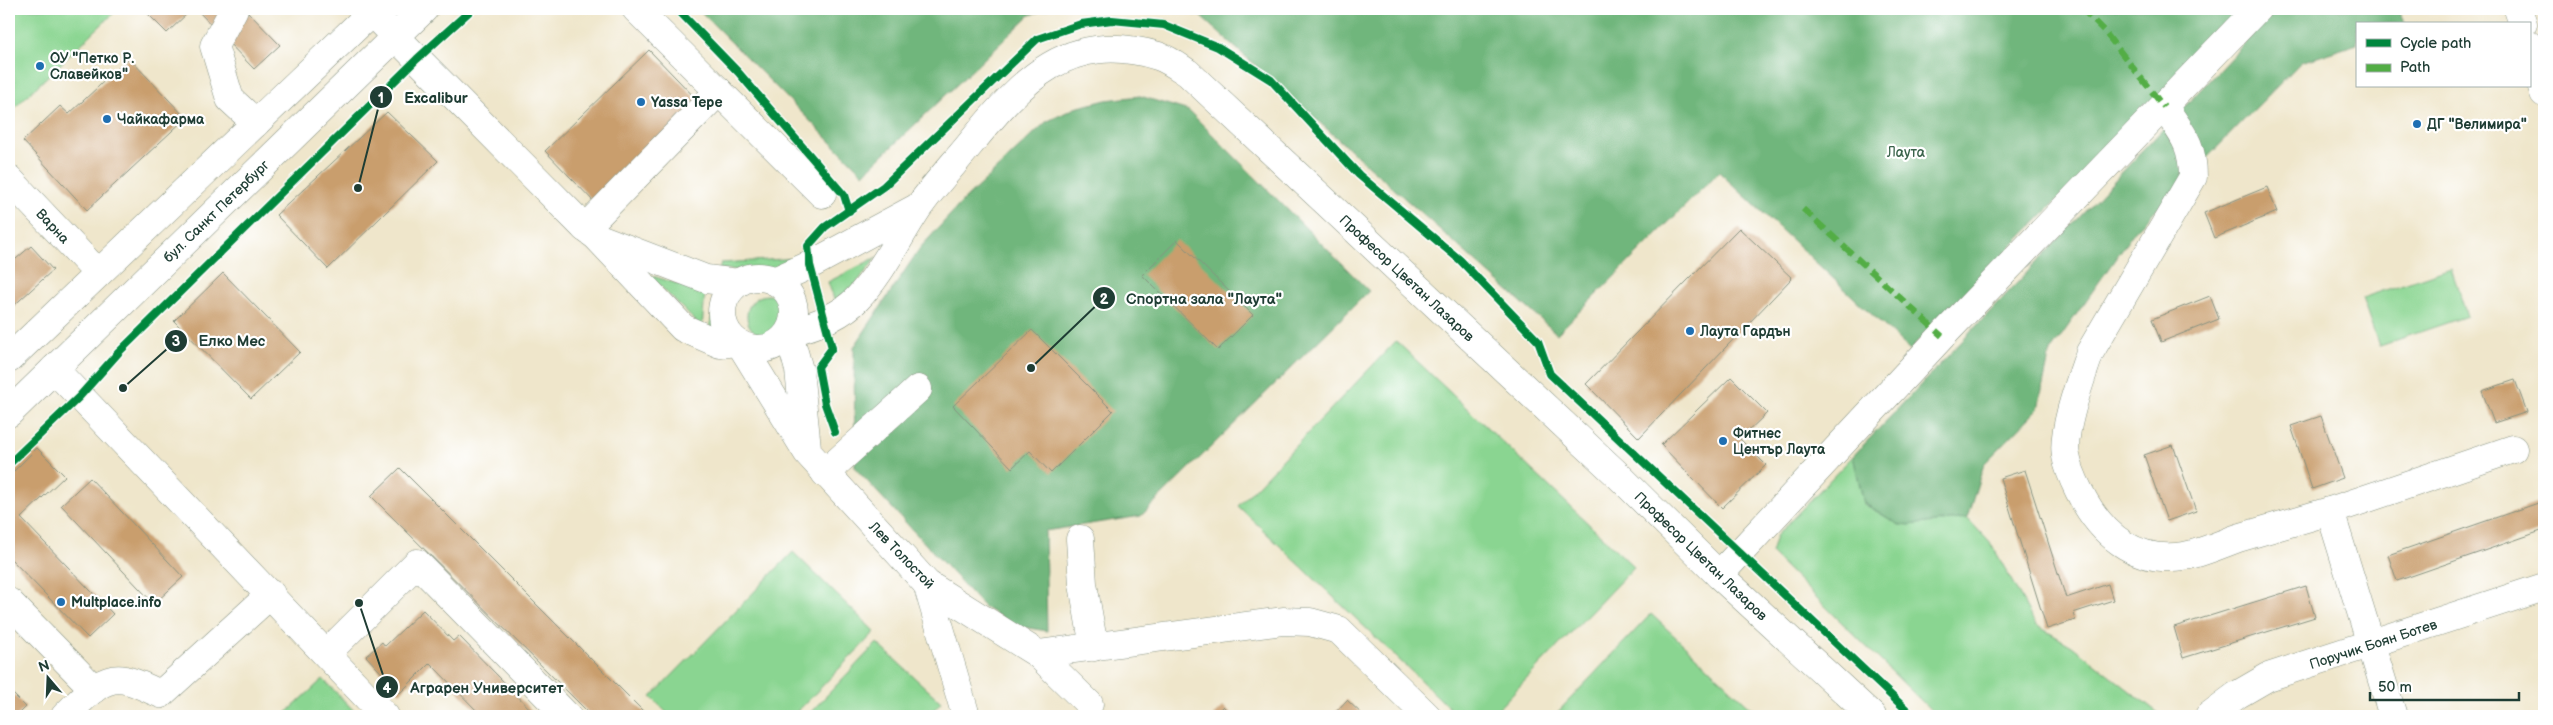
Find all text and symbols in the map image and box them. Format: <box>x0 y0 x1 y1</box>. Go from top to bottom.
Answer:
legend <box>2356 22 2530 88</box>
text: Cycle path <box>2400 34 2471 53</box>
place label: ОУ "Петко Р. Славейков" <box>50 50 134 83</box>
text: Path <box>2400 58 2430 77</box>
marker: ОУ "Петко Р. Славейков" <box>34 60 46 72</box>
callout: Excalibur <box>369 82 478 112</box>
text: 1 <box>378 89 384 108</box>
text: Excalibur <box>404 89 469 108</box>
place label: Yassa Tepe <box>651 94 722 111</box>
marker: Yassa Tepe <box>635 96 647 108</box>
place label: Чайкафарма <box>117 111 205 128</box>
marker: Чайкафарма <box>101 113 113 125</box>
place label: ДГ "Велимира" <box>2427 116 2527 133</box>
marker: ДГ "Велимира" <box>2411 118 2423 130</box>
park label: Лаута <box>1886 144 1926 161</box>
street label: бул. Санкт Петербург <box>160 156 273 266</box>
street label: Варна <box>32 205 73 248</box>
street label: Професор Цветан Лазаров <box>1336 212 1478 346</box>
callout: Спортна зала "Лаута" <box>1091 283 1292 313</box>
text: 2 <box>1100 290 1109 309</box>
text: Спортна зала "Лаута" <box>1126 290 1282 309</box>
place label: Лаута Гардън <box>1699 323 1791 340</box>
marker: Лаута Гардън <box>1684 325 1696 337</box>
callout: Елко Мес <box>163 326 275 356</box>
text: 3 <box>172 332 181 351</box>
text: Елко Мес <box>199 332 266 351</box>
place label: Фитнес Център Лаута <box>1733 425 1826 458</box>
marker: Фитнес Център Лаута <box>1717 435 1729 447</box>
street label: Професор Цветан Лазаров <box>1631 488 1771 625</box>
street label: Лев Толостой <box>865 518 938 592</box>
place label: Multplace.info <box>71 594 161 611</box>
marker: Multplace.info <box>55 596 67 608</box>
street label: Поручик Боян Ботев <box>2307 616 2440 673</box>
north arrow <box>22 652 72 702</box>
text: N <box>36 656 52 676</box>
scale bar <box>2370 670 2519 702</box>
callout: Аграрен Университет <box>375 672 573 702</box>
text: 50 m <box>2378 678 2412 697</box>
text: 4 <box>383 679 392 698</box>
text: Аграрен Университет <box>409 679 565 698</box>

